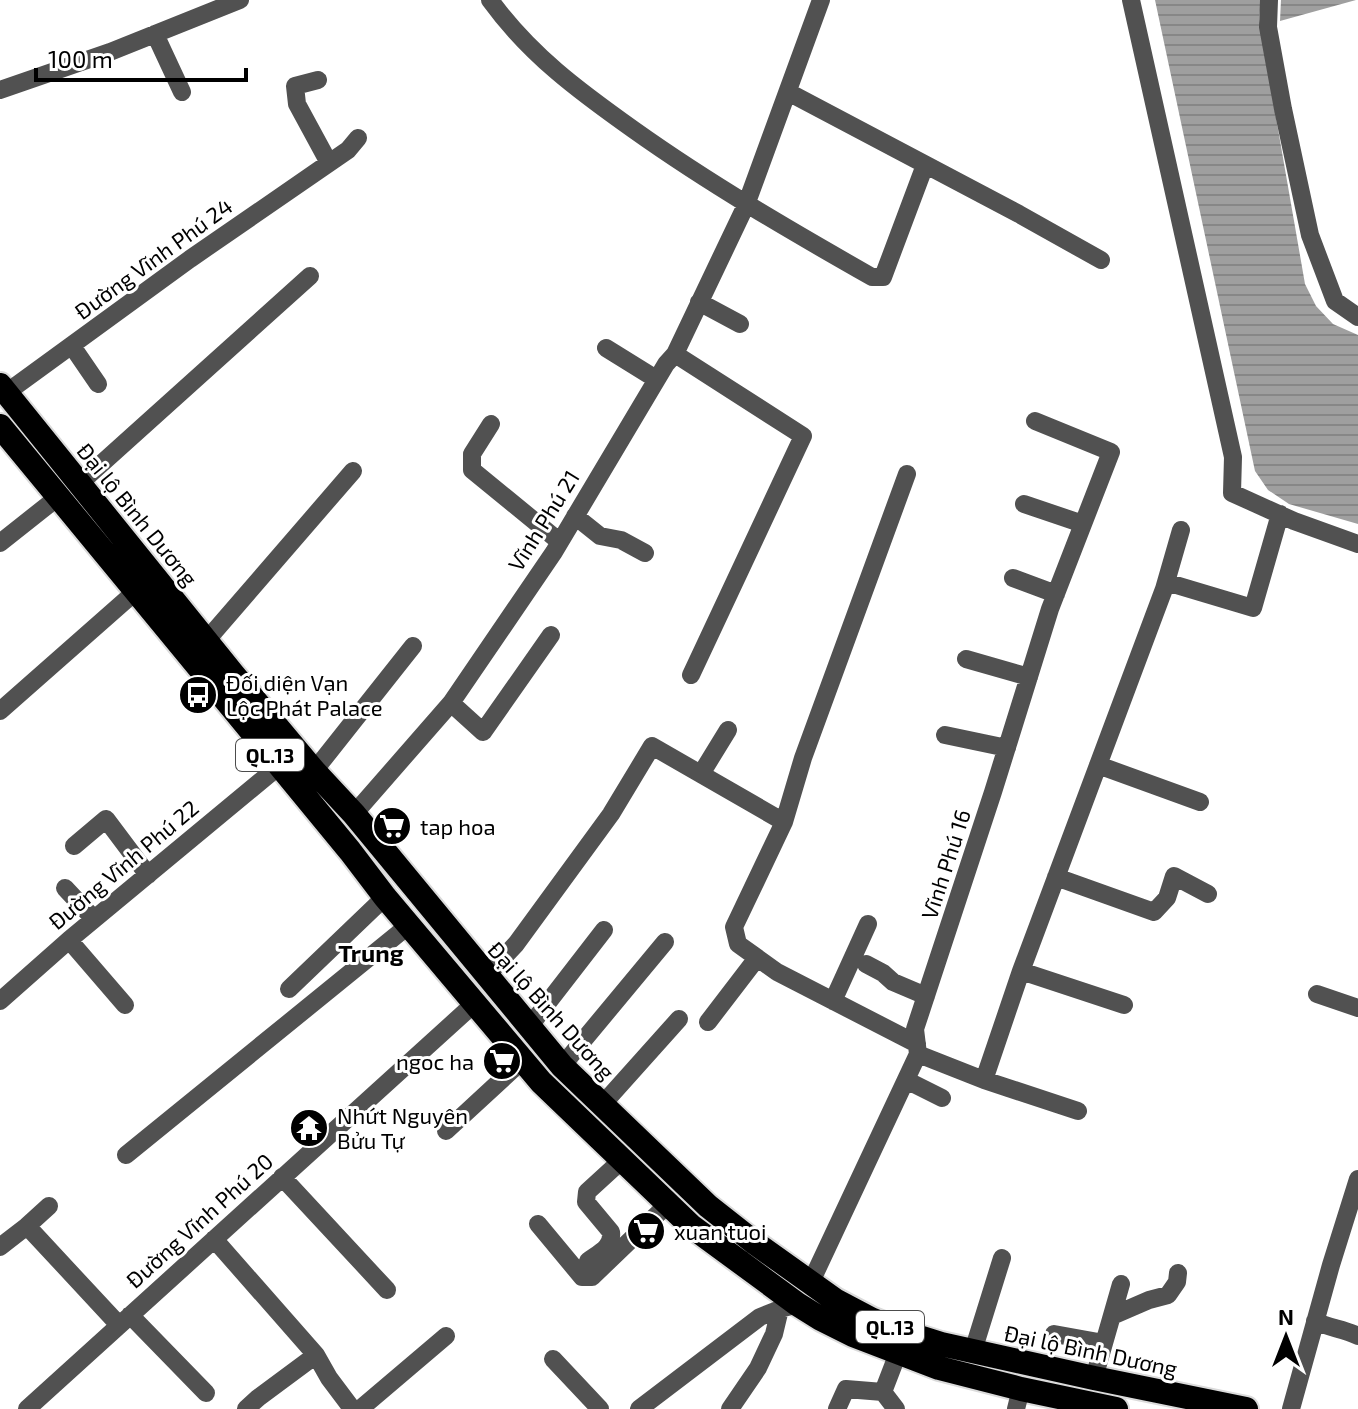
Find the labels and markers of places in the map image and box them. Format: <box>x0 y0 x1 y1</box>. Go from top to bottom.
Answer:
place label: Đối diện Vạn Lộc Phát Palace <box>226 669 383 720</box>
bus stop icon: Đối diện Vạn Lộc Phát Palace <box>177 674 219 716</box>
supermarket icon: tap hoa <box>371 805 413 847</box>
place label: tap hoa <box>420 813 495 839</box>
supermarket icon: ngoc ha <box>481 1040 523 1082</box>
place label: ngoc ha <box>396 1048 474 1074</box>
place label: Nhứt Nguyên Bửu Tự <box>337 1102 468 1153</box>
temple icon: Nhứt Nguyên Bửu Tự <box>288 1107 330 1149</box>
supermarket icon: xuan tuoi <box>625 1210 667 1252</box>
place label: xuan tuoi <box>674 1218 766 1244</box>

